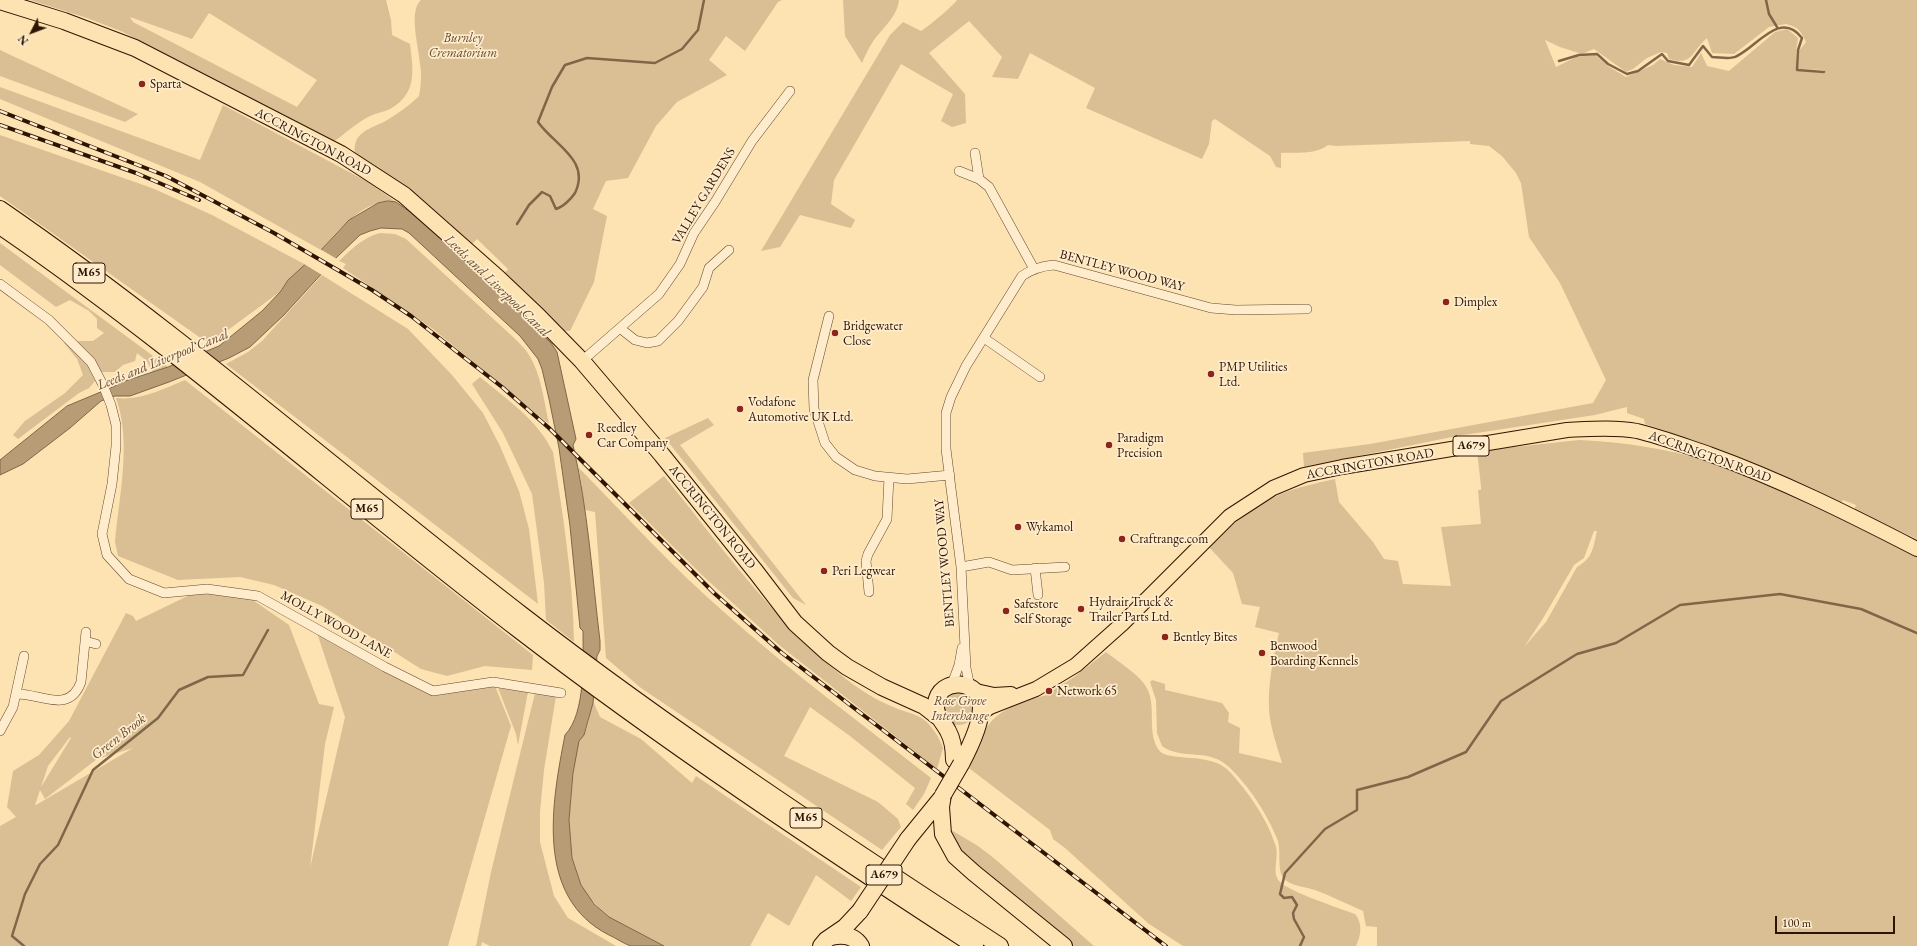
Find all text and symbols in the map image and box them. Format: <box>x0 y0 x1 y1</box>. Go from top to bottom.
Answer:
north arrow <box>12 12 52 52</box>
park label: Burnley Crematorium <box>429 30 497 61</box>
text: N <box>15 32 31 48</box>
place label: Sparta <box>150 76 181 92</box>
marker: Sparta <box>137 79 147 89</box>
street label: ACCRINGTON ROAD <box>252 105 374 179</box>
street label: VALLEY GARDENS <box>669 145 739 247</box>
water label: Leeds and Liverpool Canal <box>441 231 553 341</box>
street label: BENTLEY WOOD WAY <box>1058 247 1186 295</box>
road number: M65 <box>73 263 105 283</box>
place label: Dimplex <box>1454 294 1497 310</box>
marker: Dimplex <box>1441 297 1451 307</box>
place label: Bridgewater Close <box>843 318 903 349</box>
water label: Leeds and Liverpool Canal <box>95 326 231 394</box>
marker: Bridgewater Close <box>830 328 840 338</box>
place label: PMP Utilities Ltd. <box>1219 359 1287 390</box>
marker: PMP Utilities Ltd. <box>1206 369 1216 379</box>
place label: Vodafone Automotive UK Ltd. <box>748 394 854 425</box>
marker: Vodafone Automotive UK Ltd. <box>735 404 745 414</box>
place label: Reedley Car Company <box>597 420 668 451</box>
street label: ACCRINGTON ROAD <box>1647 428 1773 486</box>
marker: Reedley Car Company <box>584 430 594 440</box>
place label: Paradigm Precision <box>1117 430 1164 461</box>
road number: A679 <box>1453 436 1489 456</box>
marker: Paradigm Precision <box>1104 440 1114 450</box>
street label: ACCRINGTON ROAD <box>1305 445 1435 483</box>
street label: ACCRINGTON ROAD <box>665 462 759 572</box>
street label: BENTLEY WOOD WAY <box>932 498 958 628</box>
road number: M65 <box>351 499 383 519</box>
place label: Wykamol <box>1026 519 1073 535</box>
marker: Wykamol <box>1013 522 1023 532</box>
place label: Craftrange.com <box>1130 531 1208 547</box>
marker: Craftrange.com <box>1117 534 1127 544</box>
place label: Peri Legwear <box>832 563 895 579</box>
marker: Peri Legwear <box>819 566 829 576</box>
street label: MOLLY WOOD LANE <box>278 588 394 662</box>
place label: Hydrair Truck & Trailer Parts Ltd. <box>1089 594 1174 625</box>
place label: Safestore Self Storage <box>1014 596 1072 627</box>
marker: Hydrair Truck & Trailer Parts Ltd. <box>1076 604 1086 614</box>
marker: Safestore Self Storage <box>1001 606 1011 616</box>
place label: Bentley Bites <box>1173 629 1237 645</box>
marker: Bentley Bites <box>1160 632 1170 642</box>
place label: Benwood Boarding Kennels <box>1270 638 1358 669</box>
marker: Benwood Boarding Kennels <box>1257 648 1267 658</box>
place label: Network 65 <box>1057 683 1117 699</box>
marker: Network 65 <box>1044 686 1054 696</box>
park label: Rose Grove Interchange <box>931 693 989 724</box>
water label: Green Brook <box>88 710 150 764</box>
road number: M65 <box>790 808 822 828</box>
road number: A679 <box>866 865 902 885</box>
scale bar <box>1777 908 1897 934</box>
text: 100 m <box>1782 915 1811 931</box>

